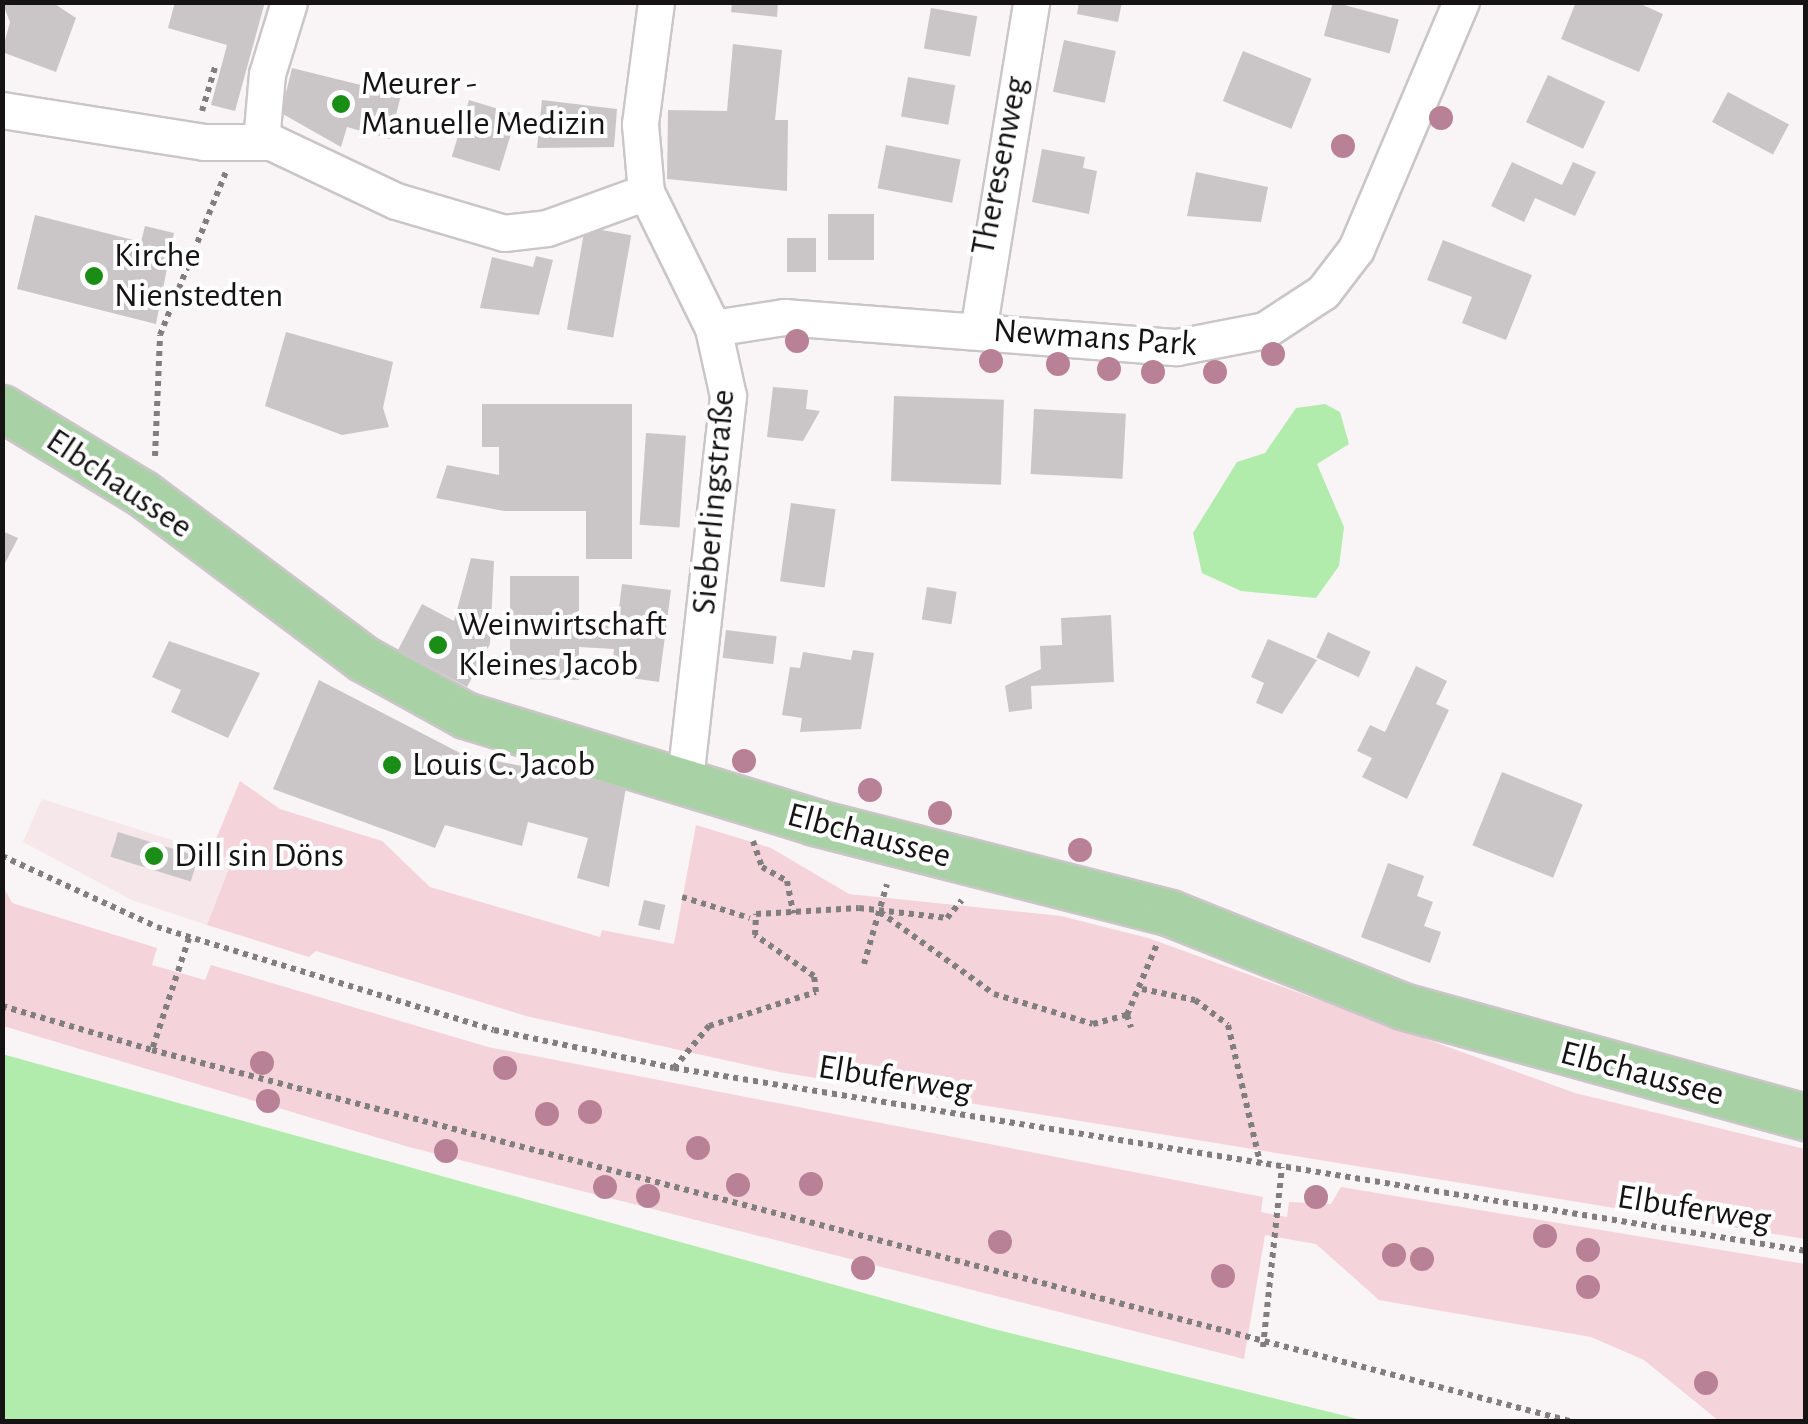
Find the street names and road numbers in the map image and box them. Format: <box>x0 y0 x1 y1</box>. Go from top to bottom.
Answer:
street label: Theresenweg <box>962 73 1038 259</box>
street label: Newmans Park <box>992 310 1198 366</box>
street label: Sieberlingstraße <box>683 388 745 616</box>
street label: Elbchaussee <box>38 420 200 548</box>
street label: Elbchaussee <box>783 794 955 878</box>
street label: Elbchaussee <box>1556 1032 1728 1116</box>
street label: Elbuferweg <box>815 1046 975 1112</box>
street label: Elbuferweg <box>1614 1176 1774 1242</box>

